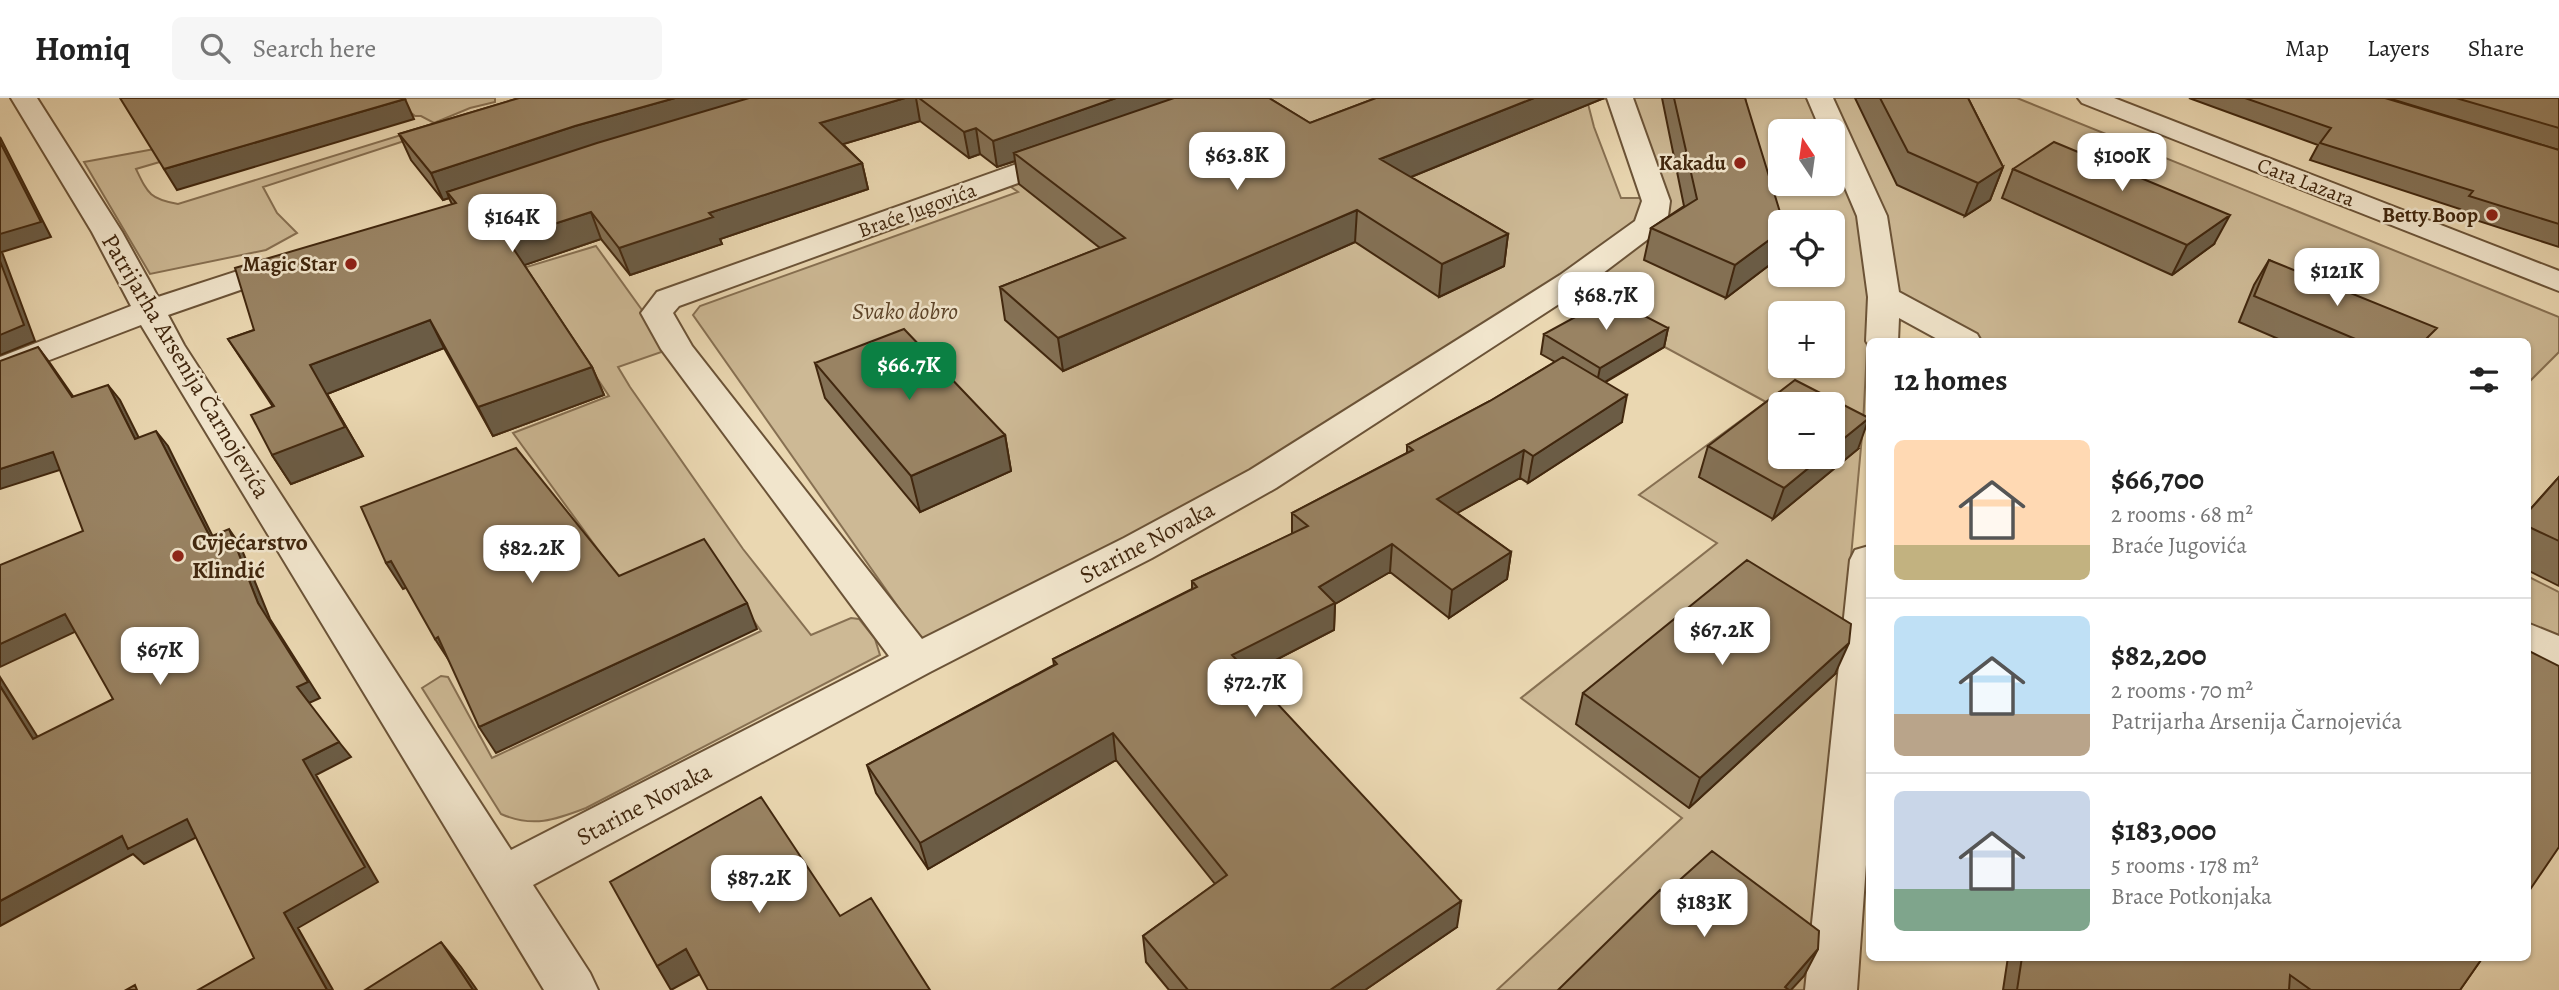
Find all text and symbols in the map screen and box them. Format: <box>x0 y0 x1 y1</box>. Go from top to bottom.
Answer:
search box <box>172 17 662 80</box>
text: Homiq <box>35 26 130 71</box>
icon: search <box>196 29 234 67</box>
text: Search here <box>252 31 376 66</box>
text: Map <box>2285 32 2329 64</box>
text: Layers <box>2367 32 2430 64</box>
text: Share <box>2468 32 2524 64</box>
north arrow <box>1768 119 1844 196</box>
map controls <box>1768 119 1845 469</box>
pin: $63.8K <box>1180 132 1294 192</box>
pin: $100K <box>2073 134 2171 193</box>
text: $63.8K <box>1205 139 1269 170</box>
text: $100K <box>2093 140 2151 171</box>
place label: Kakadu <box>1659 149 1727 177</box>
street label: Cara Lazara <box>2253 151 2359 213</box>
marker: Kakadu <box>1732 155 1748 171</box>
street label: Braće Jugovića <box>854 176 980 244</box>
pin: $164K <box>463 194 561 254</box>
text: $164K <box>484 201 540 232</box>
place label: Betty Boop <box>2382 201 2478 229</box>
marker: Betty Boop <box>2484 207 2500 223</box>
button: locate <box>1768 210 1845 287</box>
street label: Patrijarha Arsenija Čarnojevića <box>94 228 278 505</box>
pin: $121K <box>2288 248 2386 308</box>
place label: Magic Star <box>243 250 337 278</box>
text: $121K <box>2310 255 2364 286</box>
marker: Magic Star <box>343 256 359 272</box>
pin: $68.7K <box>1549 272 1663 332</box>
text: $68.7K <box>1574 279 1638 310</box>
park label: Svako dobro <box>852 295 958 327</box>
button: + <box>1768 301 1845 378</box>
pin: $66.7K <box>852 342 966 402</box>
text: $66.7K <box>877 349 941 380</box>
text: 12 homes <box>1894 360 2007 400</box>
icon: filters <box>2465 361 2503 399</box>
button: − <box>1768 392 1845 469</box>
text: $66,700 <box>2111 459 2204 499</box>
icon: home <box>1950 468 2034 552</box>
street label: Starine Novaka <box>1074 493 1221 591</box>
text: 2 rooms · 68 m² <box>2111 499 2253 530</box>
place label: Cvjećarstvo Klindić <box>192 526 308 586</box>
pin: $82.2K <box>475 526 589 585</box>
text: Braće Jugovića <box>2111 530 2247 561</box>
text: $82.2K <box>499 532 565 563</box>
marker: Cvjećarstvo Klindić <box>170 548 186 564</box>
pin: $67.2K <box>1665 608 1779 667</box>
text: $67.2K <box>1690 614 1754 645</box>
pin: $67K <box>119 628 201 687</box>
text: $67K <box>137 634 183 665</box>
text: $82,200 <box>2111 635 2207 675</box>
icon: home <box>1950 644 2034 728</box>
pin: $72.7K <box>1198 660 1312 719</box>
text: $72.7K <box>1224 666 1286 697</box>
text: 2 rooms · 70 m² <box>2111 675 2253 706</box>
text: Patrijarha Arsenija Čarnojevića <box>2111 706 2402 737</box>
street label: Starine Novaka <box>571 755 718 853</box>
text: $183,000 <box>2111 810 2216 850</box>
icon: home <box>1950 819 2034 903</box>
text: 5 rooms · 178 m² <box>2111 850 2259 881</box>
pin: $87.2K <box>702 856 816 915</box>
text: $87.2K <box>727 862 791 893</box>
pin: $183K <box>1655 880 1753 939</box>
text: Brace Potkonjaka <box>2111 881 2272 912</box>
text: $183K <box>1677 886 1732 917</box>

